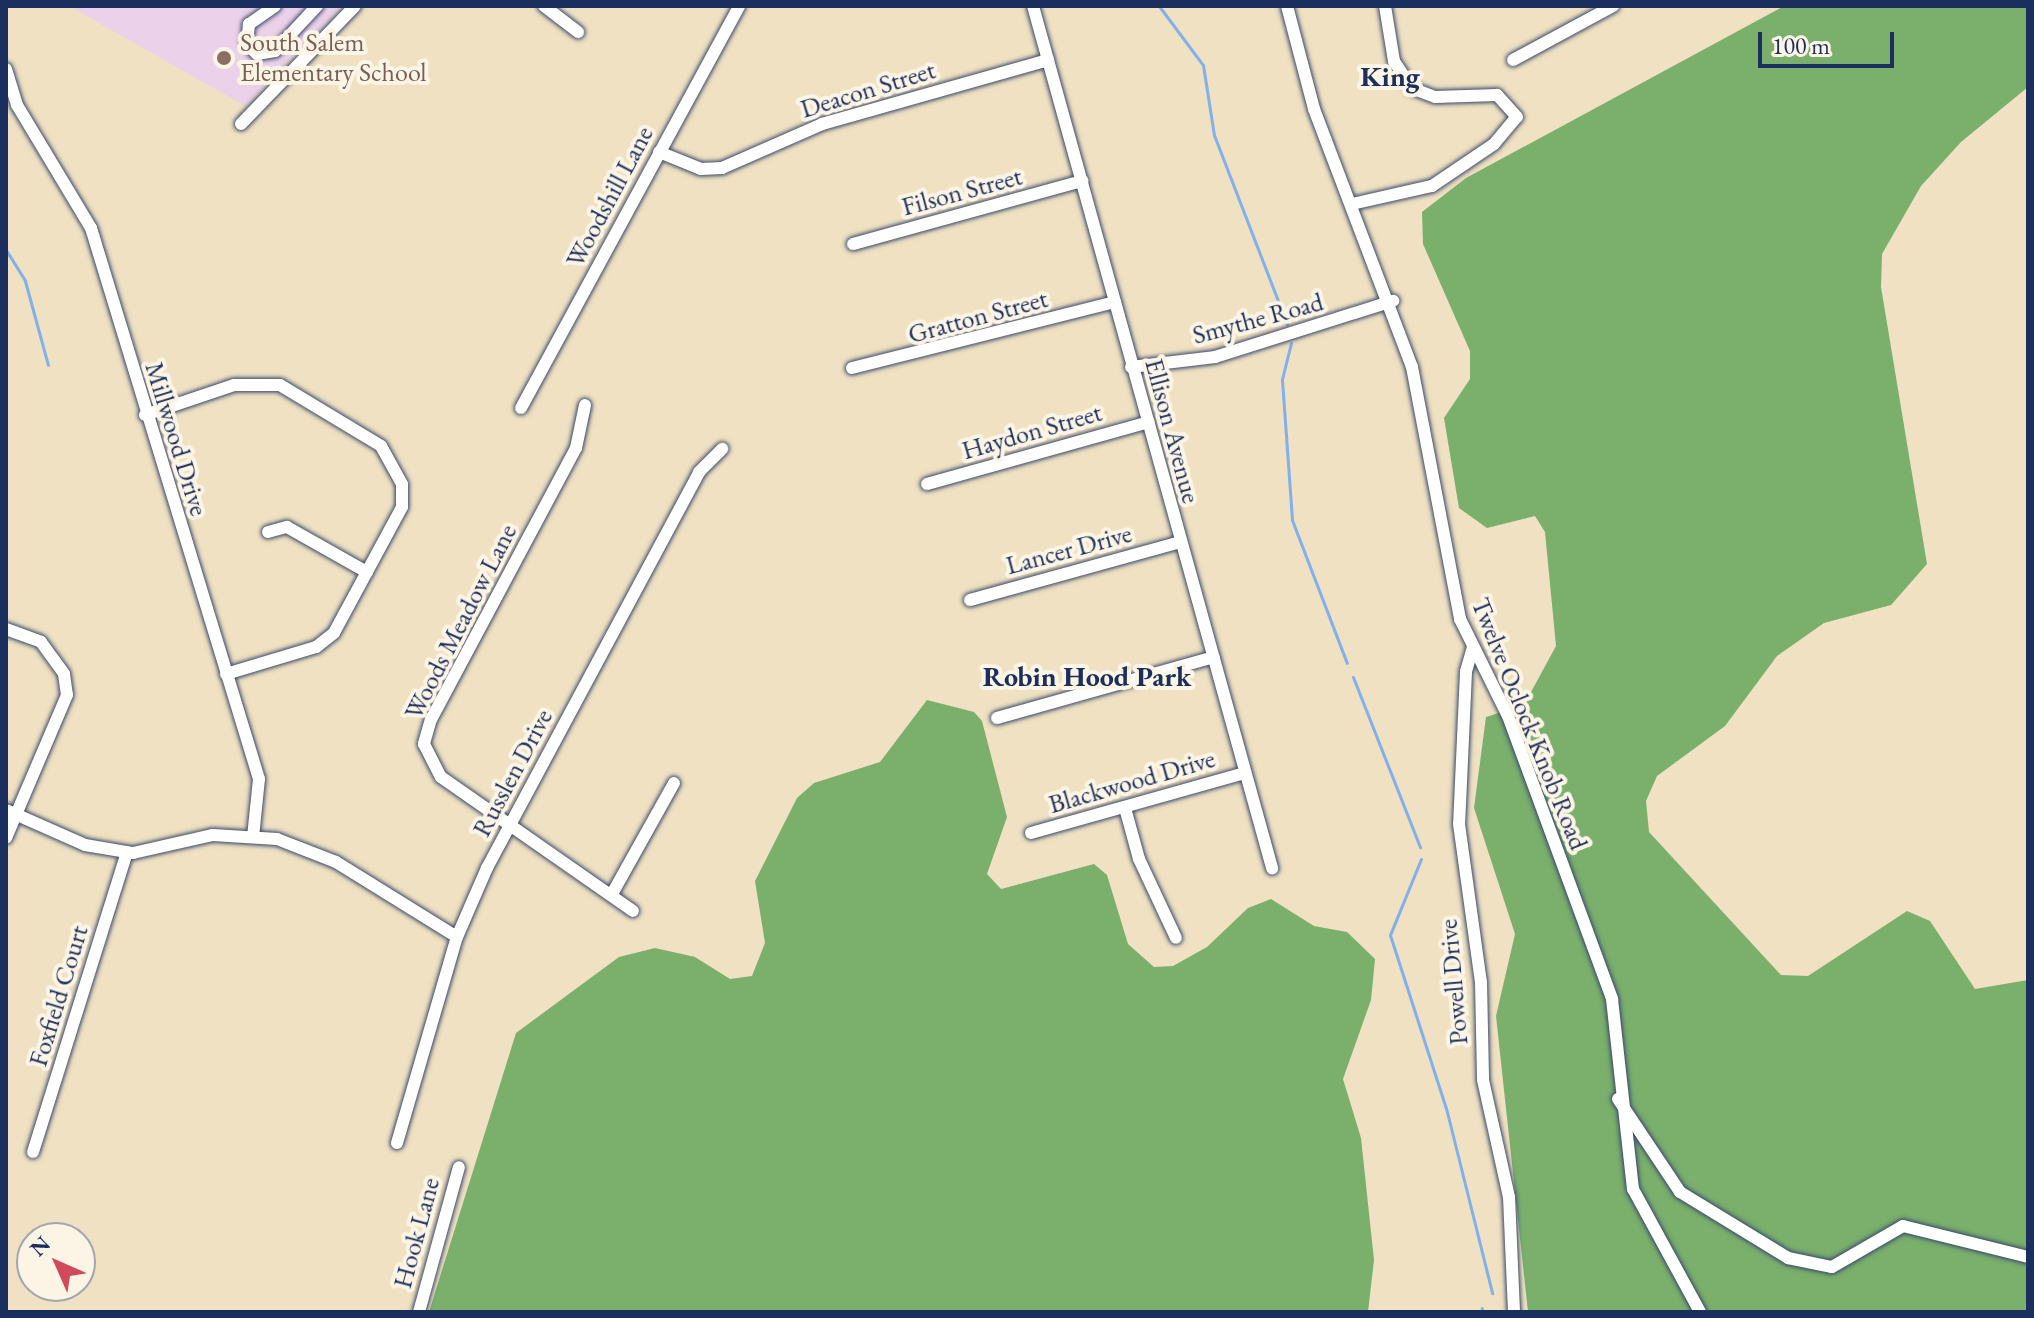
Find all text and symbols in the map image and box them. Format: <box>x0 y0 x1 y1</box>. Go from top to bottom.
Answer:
scale bar <box>1762 16 1898 66</box>
place label: South Salem Elementary School <box>240 27 427 88</box>
text: 100 m <box>1772 30 1830 61</box>
marker: South Salem Elementary School <box>215 49 233 67</box>
street label: Deacon Street <box>797 55 939 125</box>
district label: King <box>1360 59 1420 93</box>
street label: Woodshill Lane <box>560 121 660 273</box>
street label: Filson Street <box>898 161 1026 223</box>
street label: Gratton Street <box>905 283 1051 351</box>
street label: Smythe Road <box>1189 287 1327 351</box>
street label: Ellison Avenue <box>1138 355 1206 507</box>
street label: Millwood Drive <box>138 358 214 520</box>
street label: Haydon Street <box>958 397 1106 467</box>
street label: Lancer Drive <box>1003 518 1135 582</box>
street label: Woods Meadow Lane <box>398 519 524 725</box>
street label: Twelve Oclock Knob Road <box>1464 593 1594 855</box>
district label: Robin Hood Park <box>983 659 1191 693</box>
street label: Russlen Drive <box>466 704 560 842</box>
street label: Blackwood Drive <box>1045 743 1219 821</box>
street label: Powell Drive <box>1433 918 1475 1046</box>
street label: Foxfield Court <box>23 922 95 1070</box>
street label: Hook Lane <box>387 1174 447 1292</box>
north arrow <box>16 1222 96 1302</box>
text: N <box>24 1230 57 1263</box>

